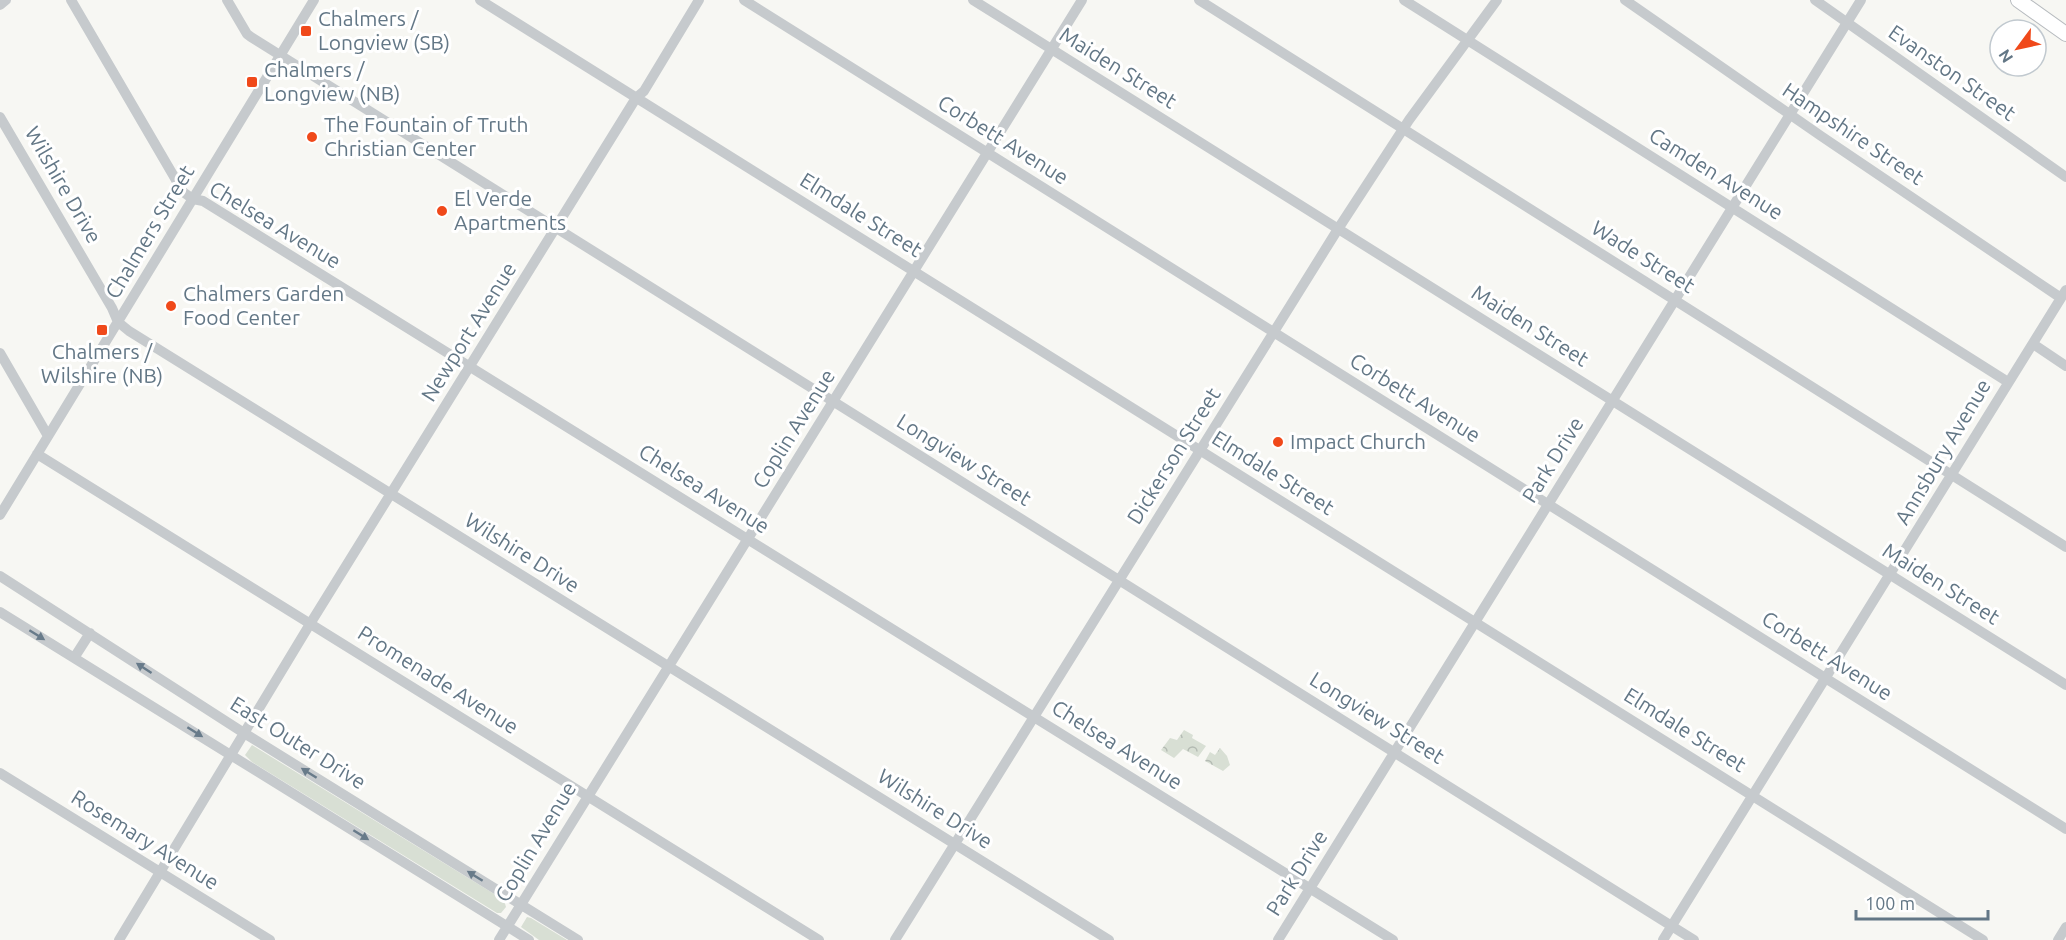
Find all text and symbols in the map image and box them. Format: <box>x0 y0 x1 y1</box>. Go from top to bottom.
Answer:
place label: Chalmers / Longview (SB) <box>318 6 450 54</box>
north arrow <box>1988 18 2048 78</box>
street label: Evanston Street <box>1884 19 2021 125</box>
street label: Maiden Street <box>1056 22 1181 113</box>
marker: Chalmers / Longview (SB) <box>299 24 313 38</box>
text: N <box>1995 46 2016 66</box>
place label: Chalmers / Longview (NB) <box>264 57 400 105</box>
marker: Chalmers / Longview (NB) <box>245 75 259 89</box>
street label: Hampshire Street <box>1778 77 1929 189</box>
street label: Corbett Avenue <box>934 89 1073 189</box>
place label: The Fountain of Truth Christian Center <box>324 112 529 160</box>
street label: Wilshire Drive <box>21 122 107 247</box>
street label: Camden Avenue <box>1645 122 1788 224</box>
marker: The Fountain of Truth Christian Center <box>305 130 319 144</box>
street label: Chalmers Street <box>100 160 198 303</box>
street label: Elmdale Street <box>796 167 927 261</box>
street label: Chelsea Avenue <box>205 175 346 273</box>
place label: El Verde Apartments <box>454 186 566 234</box>
marker: El Verde Apartments <box>435 204 449 218</box>
street label: Wade Street <box>1588 215 1700 297</box>
street label: Newport Avenue <box>416 258 521 405</box>
street label: Maiden Street <box>1468 280 1593 371</box>
place label: Chalmers Garden Food Center <box>183 281 344 329</box>
marker: Chalmers Garden Food Center <box>164 299 178 313</box>
marker: Chalmers / Wilshire (NB) <box>95 323 109 337</box>
place label: Chalmers / Wilshire (NB) <box>41 339 163 387</box>
street label: Corbett Avenue <box>1346 347 1485 447</box>
street label: Coplin Avenue <box>747 365 839 492</box>
street label: Annsbury Avenue <box>1889 375 1995 528</box>
street label: Dickerson Street <box>1122 383 1225 528</box>
street label: Longview Street <box>893 408 1036 510</box>
street label: Park Drive <box>1516 412 1588 507</box>
street label: Elmdale Street <box>1208 425 1339 519</box>
place label: Impact Church <box>1290 429 1426 453</box>
marker: Impact Church <box>1271 435 1285 449</box>
street label: Chelsea Avenue <box>635 438 774 538</box>
street label: Wilshire Drive <box>461 507 584 597</box>
street label: Maiden Street <box>1879 538 2004 629</box>
street label: Corbett Avenue <box>1758 605 1897 705</box>
street label: Promenade Avenue <box>354 620 523 738</box>
one-way arrow <box>29 629 45 640</box>
one-way arrow <box>136 663 153 674</box>
street label: Longview Street <box>1306 666 1449 768</box>
street label: Elmdale Street <box>1620 682 1751 776</box>
street label: East Outer Drive <box>226 691 371 793</box>
street label: Chelsea Avenue <box>1048 694 1187 794</box>
one-way arrow <box>187 727 203 738</box>
street label: Wilshire Drive <box>874 763 997 853</box>
one-way arrow <box>301 768 317 779</box>
street label: Coplin Avenue <box>490 777 580 906</box>
street label: Rosemary Avenue <box>67 784 224 894</box>
street label: Park Drive <box>1260 825 1332 920</box>
one-way arrow <box>353 830 369 841</box>
one-way arrow <box>467 870 483 882</box>
scale bar <box>1856 883 1988 921</box>
text: 100 m <box>1865 893 1915 913</box>

